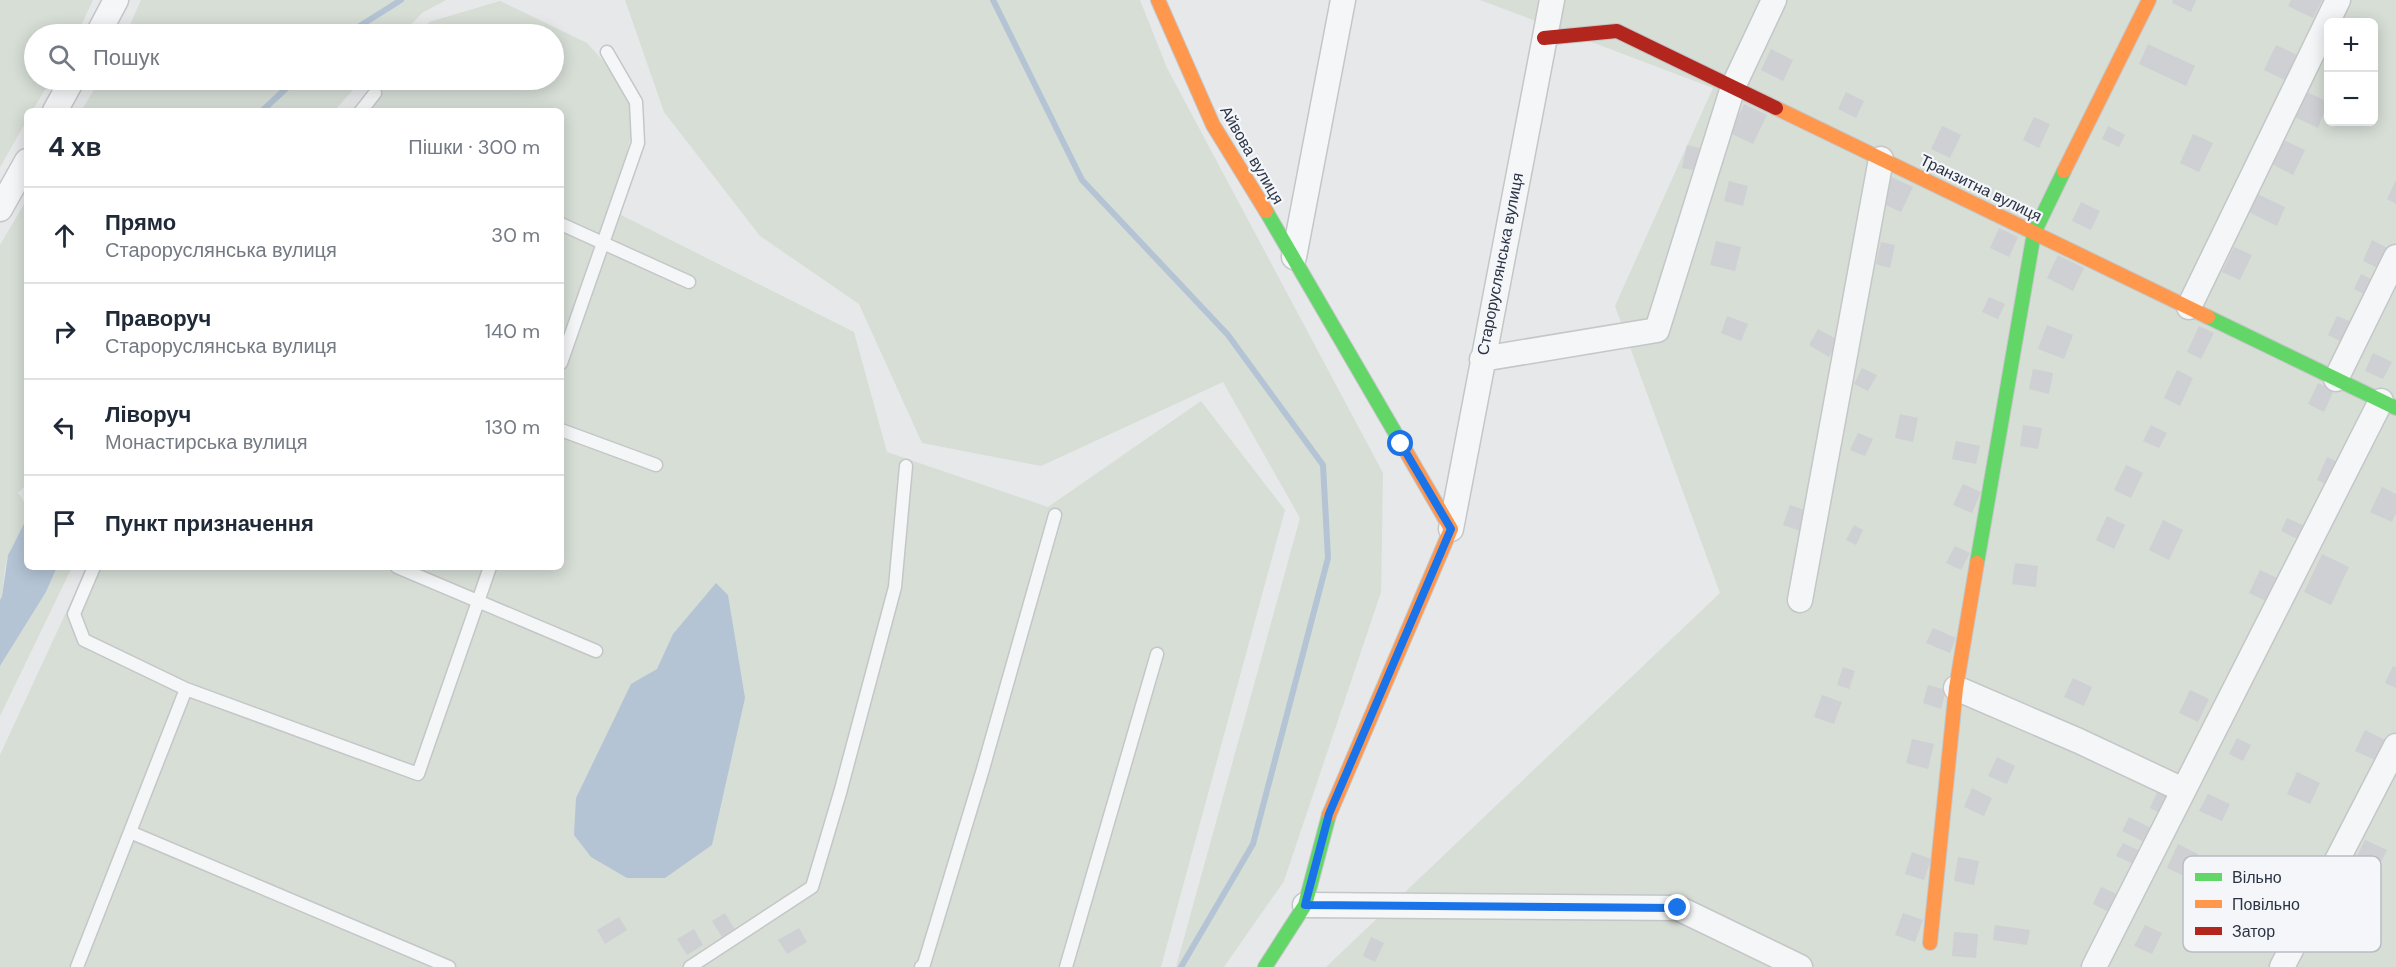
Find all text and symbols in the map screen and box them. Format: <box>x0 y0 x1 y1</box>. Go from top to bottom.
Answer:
map controls <box>2324 18 2378 126</box>
button: + <box>2324 18 2378 72</box>
search box <box>24 24 564 90</box>
icon: search <box>45 41 78 74</box>
text: Пошук <box>93 43 159 72</box>
button: − <box>2324 72 2378 126</box>
street label: Айвова вулиця <box>1215 102 1289 208</box>
text: 4 хв <box>48 130 101 164</box>
text: Пішки · 300 m <box>408 134 540 160</box>
street label: Транзитна вулиця <box>1917 149 2045 227</box>
street label: Староруслянська вулиця <box>1472 171 1528 357</box>
text: Прямо <box>105 208 176 237</box>
icon: ahead <box>48 219 81 252</box>
text: 30 m <box>491 222 540 248</box>
text: Староруслянська вулиця <box>105 237 337 263</box>
text: Праворуч <box>105 304 211 333</box>
icon: right <box>48 315 81 348</box>
text: 140 m <box>485 318 540 344</box>
text: Староруслянська вулиця <box>105 333 337 359</box>
text: Ліворуч <box>105 400 191 429</box>
icon: left <box>48 411 81 444</box>
text: 130 m <box>485 414 540 440</box>
text: Монастирська вулиця <box>105 429 308 455</box>
route start <box>1387 430 1413 456</box>
icon: arrive <box>48 507 81 540</box>
text: Пункт призначення <box>105 509 314 538</box>
legend <box>2183 856 2381 952</box>
text: Вільно <box>2232 867 2282 888</box>
route end <box>1664 894 1690 920</box>
text: Повільно <box>2232 894 2300 915</box>
text: Затор <box>2232 921 2275 942</box>

